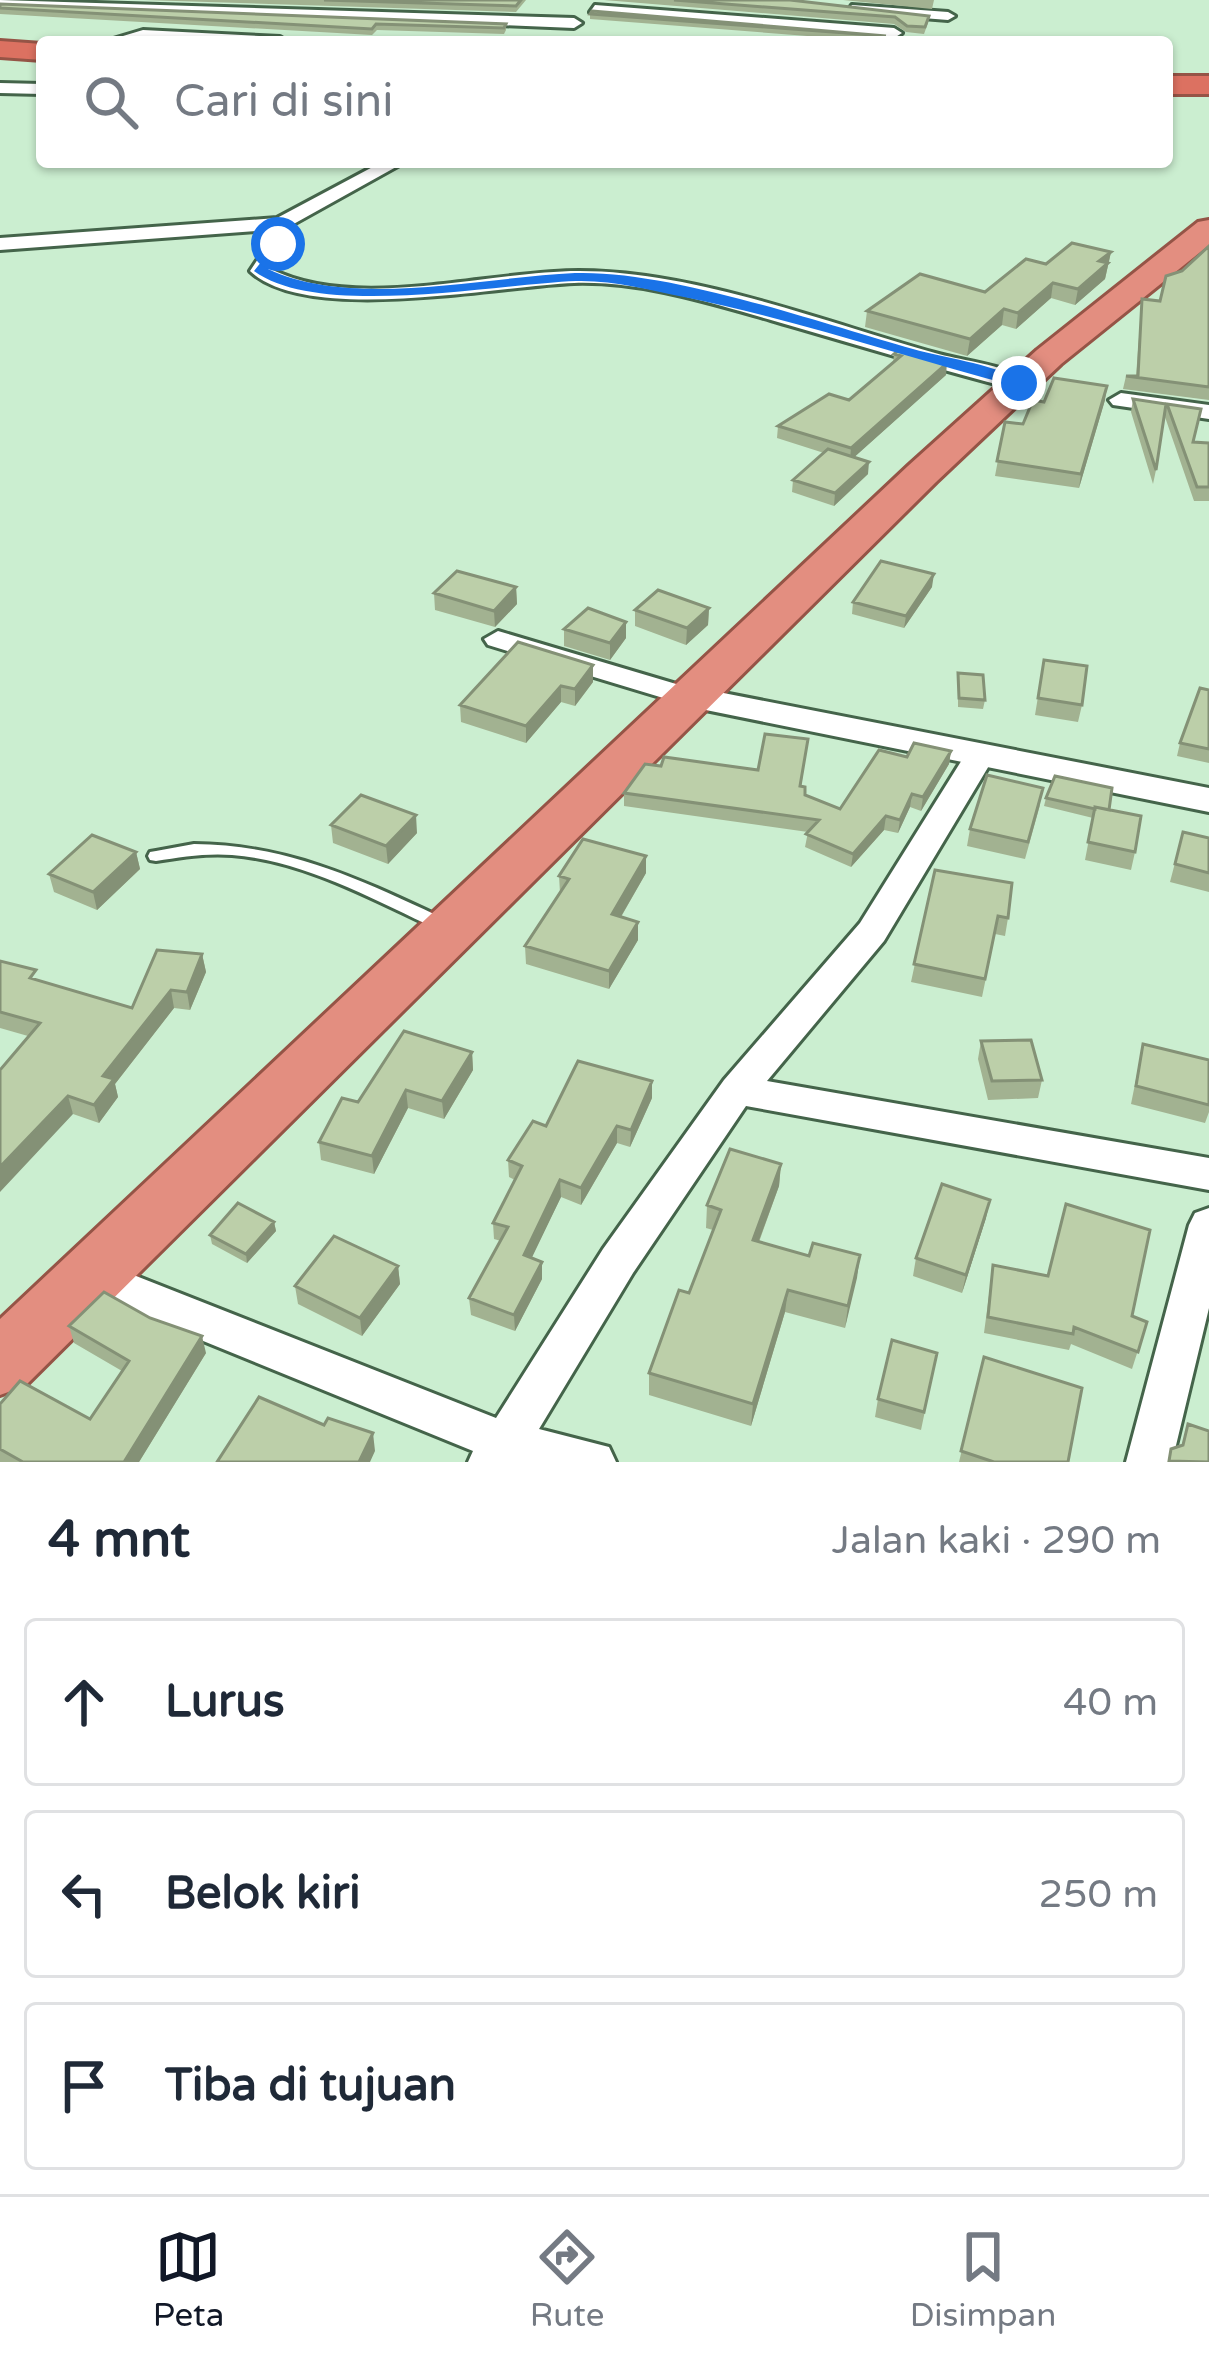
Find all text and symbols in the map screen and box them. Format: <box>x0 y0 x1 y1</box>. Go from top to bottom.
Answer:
search box <box>36 36 1173 168</box>
icon: search <box>78 69 144 135</box>
text: Cari di sini <box>174 75 393 129</box>
route start <box>251 217 305 271</box>
route end <box>992 356 1046 410</box>
text: 4 mnt <box>48 1509 190 1571</box>
text: Jalan kaki · 290 m <box>832 1517 1161 1564</box>
icon: ahead <box>51 1669 117 1735</box>
text: Lurus <box>165 1675 285 1729</box>
text: 40 m <box>1063 1679 1158 1726</box>
icon: left <box>51 1861 117 1927</box>
text: Belok kiri <box>165 1867 360 1921</box>
text: 250 m <box>1039 1871 1158 1918</box>
icon: arrive <box>51 2053 117 2119</box>
text: Tiba di tujuan <box>165 2059 456 2113</box>
tab: Peta <box>153 2224 224 2335</box>
tab: Rute <box>530 2224 604 2335</box>
tab: Disimpan <box>910 2224 1056 2335</box>

